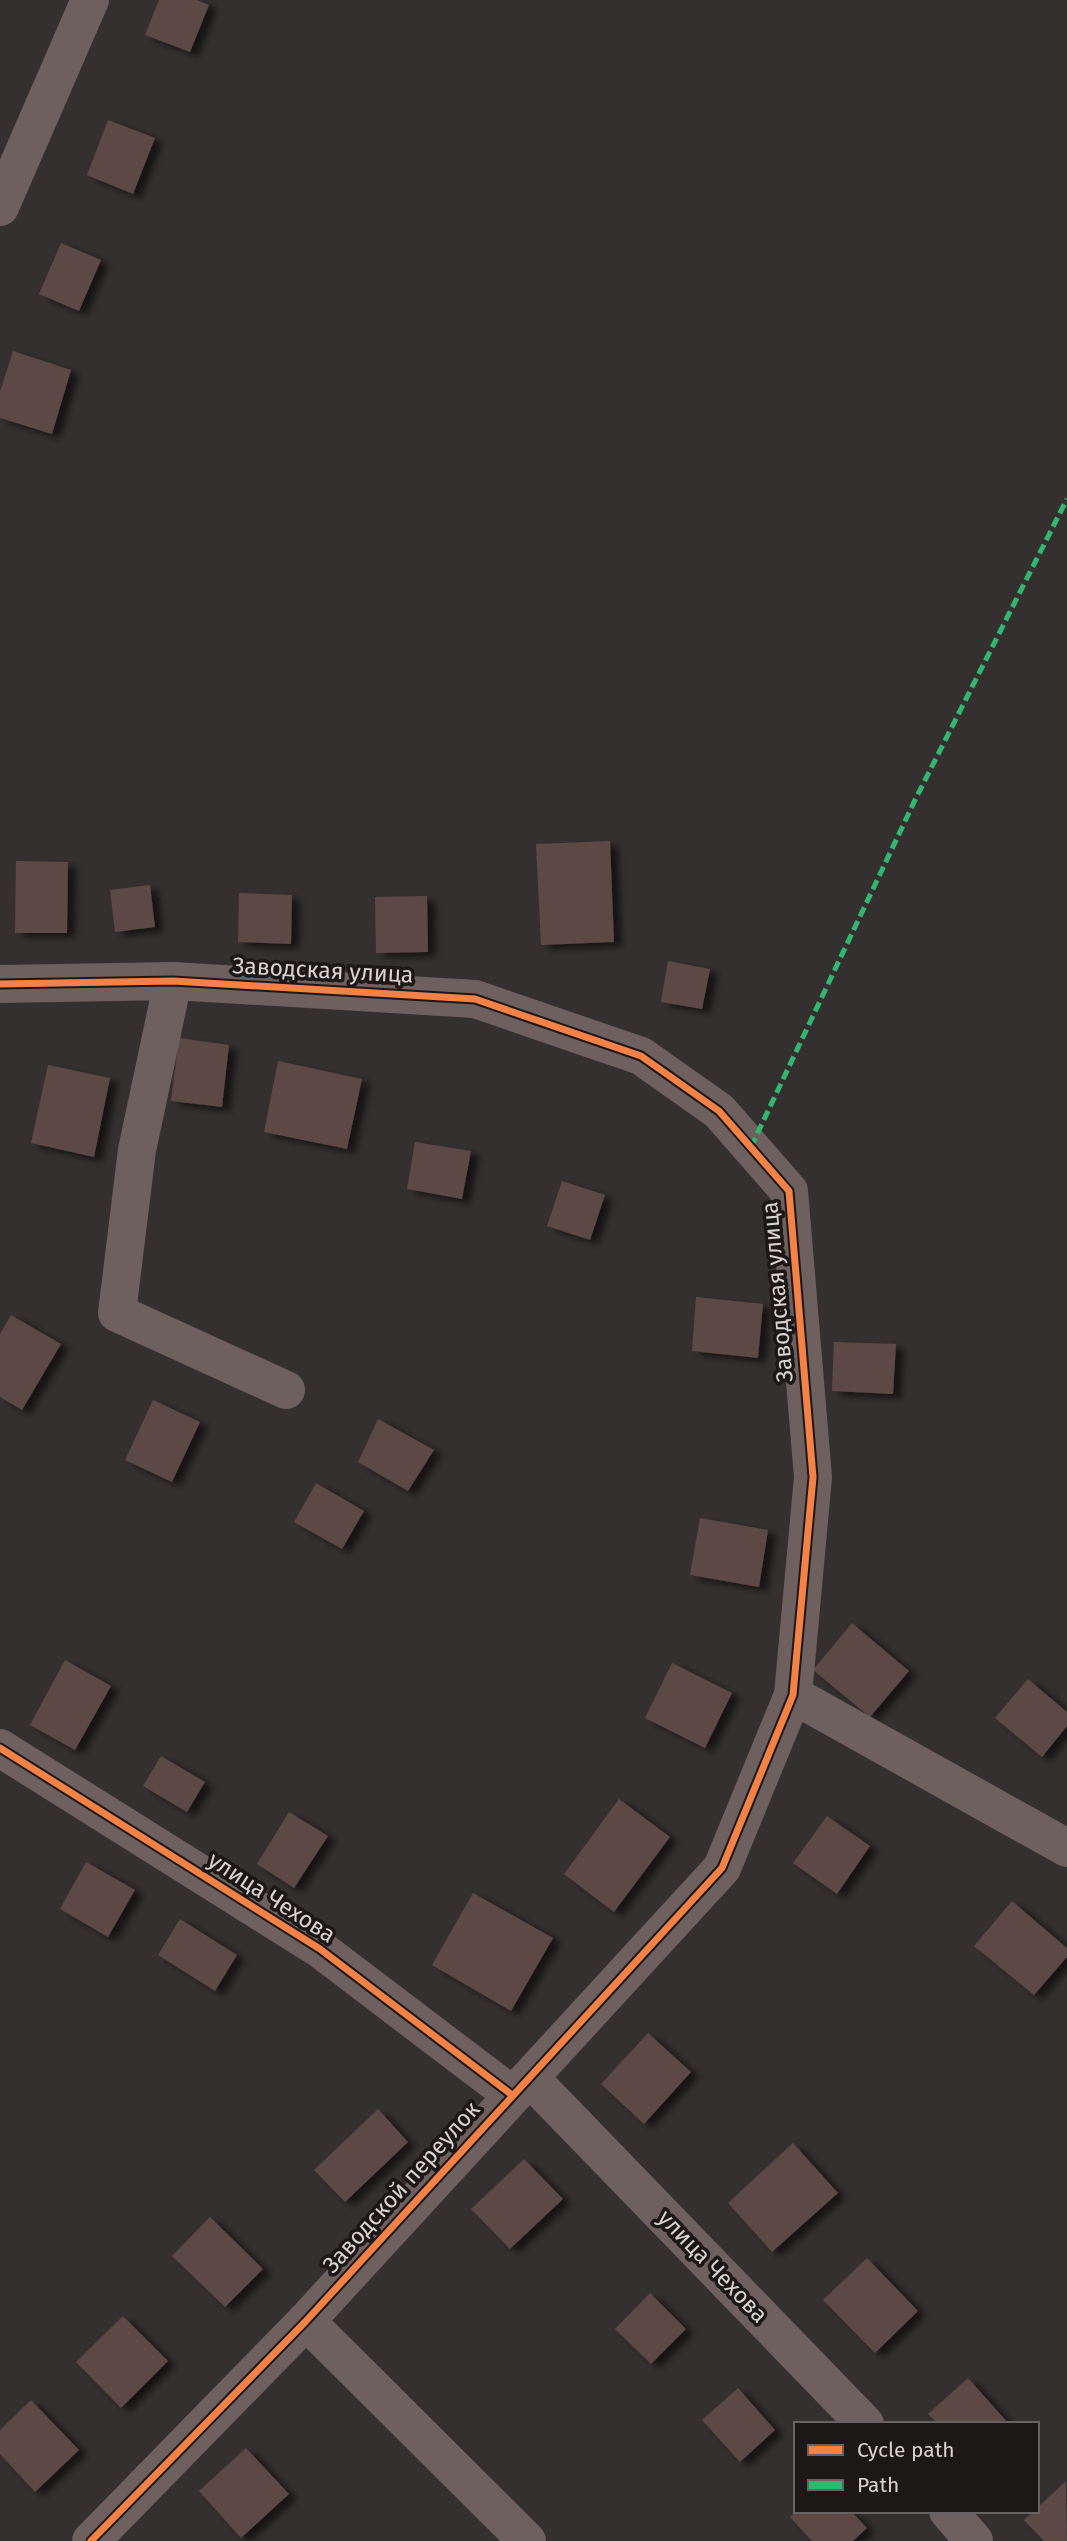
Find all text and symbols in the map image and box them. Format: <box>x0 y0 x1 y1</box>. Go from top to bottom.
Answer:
street label: Заводская улица <box>232 951 414 989</box>
street label: Заводская улица <box>755 1200 799 1384</box>
street label: улица Чехова <box>203 1845 341 1949</box>
street label: Заводской переулок <box>317 2095 485 2279</box>
street label: улица Чехова <box>652 2204 774 2328</box>
legend <box>794 2422 1039 2513</box>
text: Cycle path <box>857 2437 955 2463</box>
text: Path <box>857 2472 899 2498</box>

